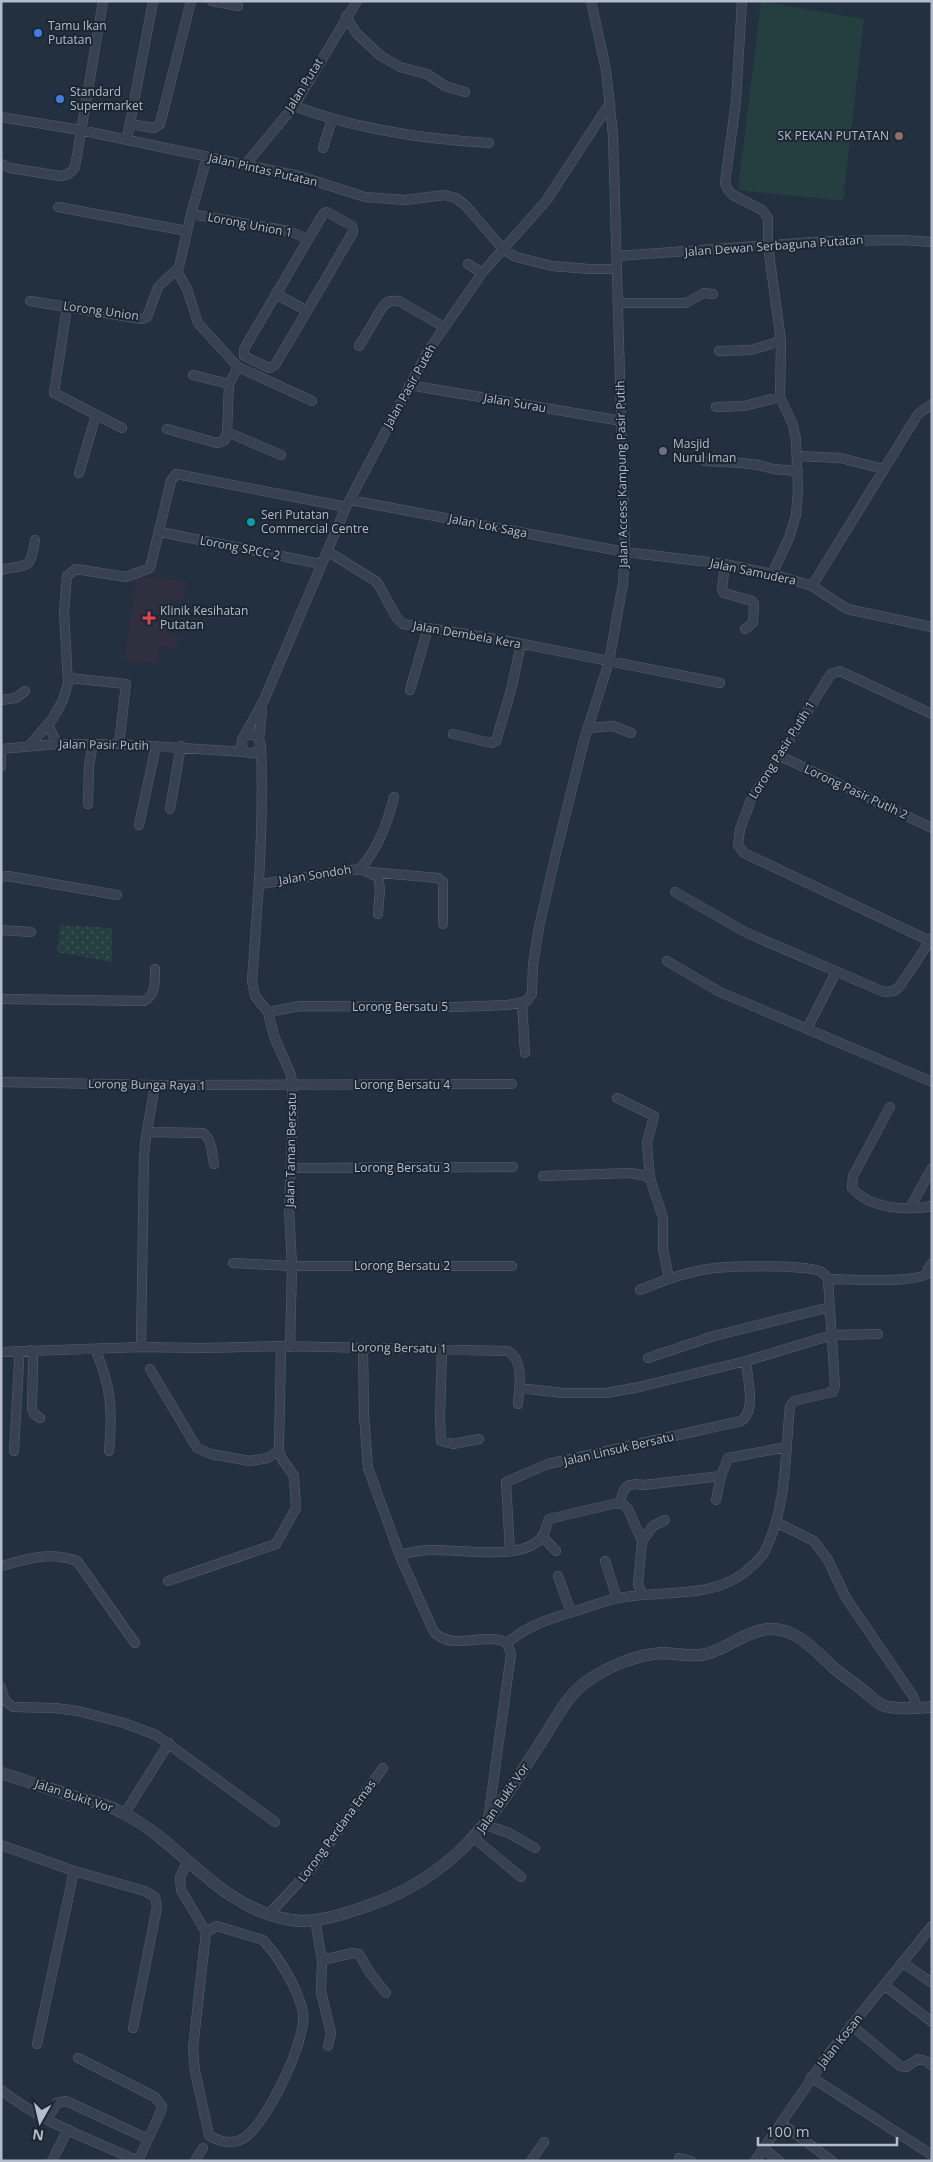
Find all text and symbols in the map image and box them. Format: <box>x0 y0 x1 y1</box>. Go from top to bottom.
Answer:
place label: Tamu Ikan Putatan <box>48 17 107 48</box>
marker: Tamu Ikan Putatan <box>32 27 44 39</box>
street label: Jalan Putat <box>280 55 327 115</box>
place label: Standard Supermarket <box>70 83 143 114</box>
marker: Standard Supermarket <box>54 93 66 105</box>
place label: SK PEKAN PUTATAN <box>778 127 889 144</box>
marker: SK PEKAN PUTATAN <box>893 130 905 142</box>
street label: Jalan Pintas Putatan <box>206 148 319 190</box>
street label: Lorong Union 1 <box>206 208 294 241</box>
street label: Jalan Dewan Serbaguna Putatan <box>683 231 864 260</box>
street label: Lorong Union <box>62 297 140 324</box>
street label: Jalan Pasir Puteh <box>379 341 440 432</box>
street label: Jalan Access Kampung Pasir Putih <box>611 380 632 569</box>
street label: Jalan Surau <box>482 388 548 416</box>
place label: Masjid Nurul Iman <box>673 435 736 466</box>
marker: Masjid Nurul Iman <box>657 445 669 457</box>
place label: Seri Putatan Commercial Centre <box>261 506 369 537</box>
street label: Jalan Lok Saga <box>447 509 529 541</box>
marker: Seri Putatan Commercial Centre <box>245 516 257 528</box>
street label: Lorong SPCC 2 <box>198 531 282 564</box>
street label: Jalan Samudera <box>708 554 798 589</box>
place label: Klinik Kesihatan Putatan <box>160 602 248 633</box>
marker: Klinik Kesihatan Putatan <box>142 611 156 625</box>
street label: Jalan Dembela Kera <box>411 616 522 652</box>
street label: Lorong Pasir Putih 1 <box>745 698 819 802</box>
street label: Jalan Pasir Putih <box>58 735 149 754</box>
street label: Lorong Pasir Putih 2 <box>802 760 911 823</box>
street label: Jalan Sondoh <box>276 860 352 889</box>
street label: Lorong Bersatu 5 <box>352 998 448 1015</box>
street label: Lorong Bunga Raya 1 <box>88 1075 206 1094</box>
street label: Lorong Bersatu 4 <box>354 1076 450 1093</box>
street label: Jalan Taman Bersatu <box>281 1092 300 1209</box>
street label: Lorong Bersatu 3 <box>354 1159 450 1176</box>
street label: Lorong Bersatu 2 <box>354 1257 450 1274</box>
street label: Lorong Bersatu 1 <box>351 1338 447 1357</box>
street label: Jalan Linsuk Bersatu <box>561 1428 676 1470</box>
street label: Jalan Bukit Vor <box>472 1760 533 1837</box>
street label: Jalan Bukit Vor <box>32 1775 115 1816</box>
street label: Lorong Perdana Emas <box>294 1776 380 1885</box>
street label: Jalan Kosan <box>812 2010 866 2072</box>
north arrow <box>15 2097 65 2147</box>
scale bar <box>758 2114 897 2146</box>
text: 100 m <box>766 2121 810 2141</box>
text: N <box>31 2125 45 2146</box>

